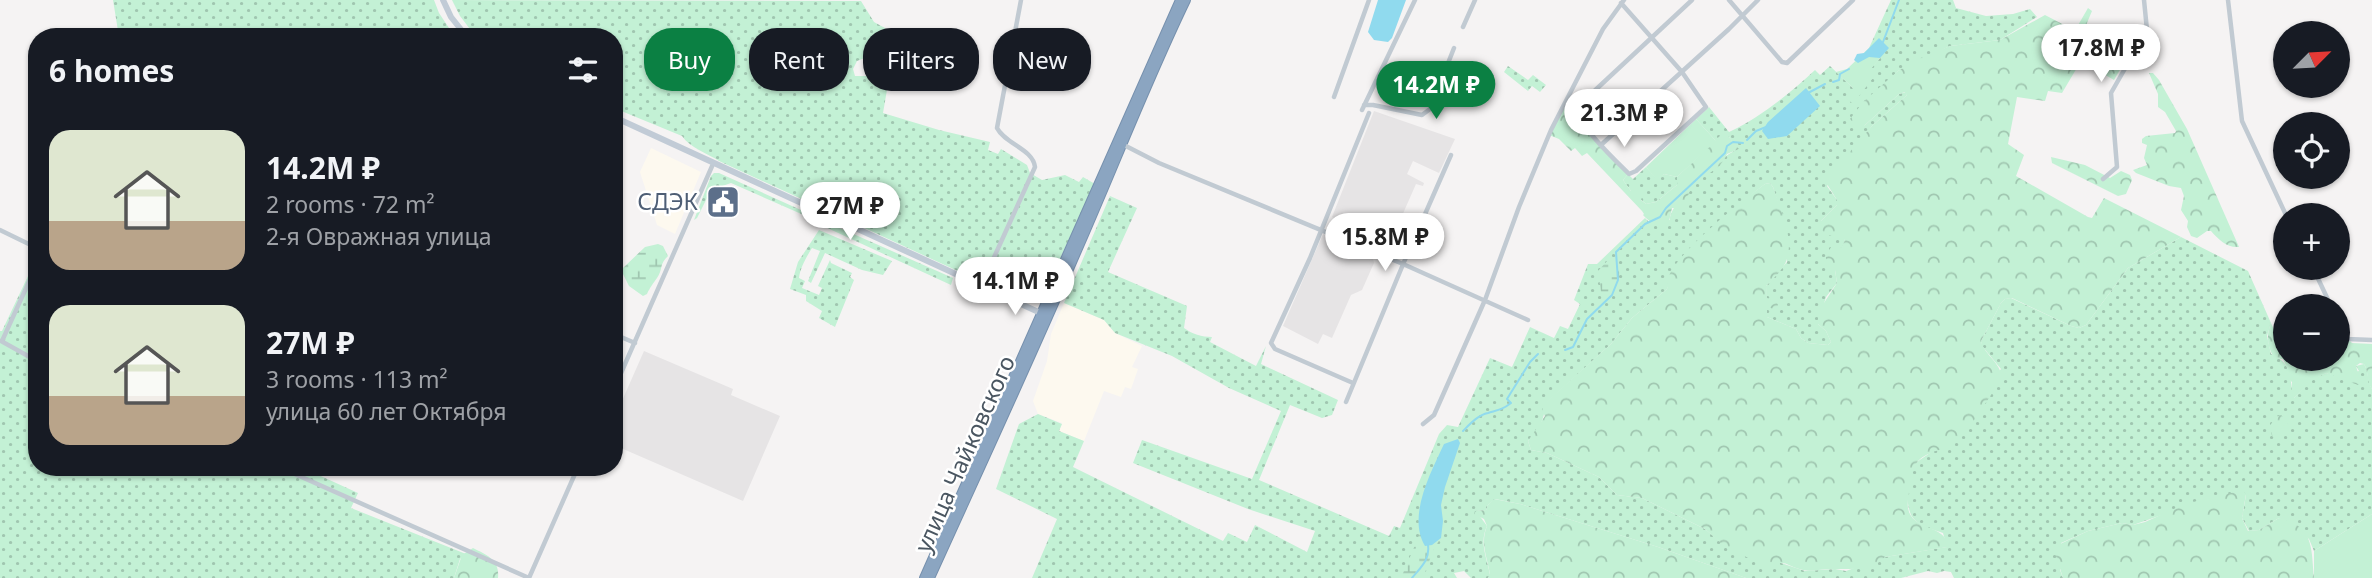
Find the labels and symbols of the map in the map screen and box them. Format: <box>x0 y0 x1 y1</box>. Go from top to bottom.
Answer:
north arrow <box>2273 21 2350 98</box>
pin: 17.8M ₽ <box>2036 24 2166 84</box>
pin: 14.2M ₽ <box>1371 61 1501 121</box>
pin: 21.3M ₽ <box>1559 90 1689 149</box>
pin: 27M ₽ <box>801 182 899 242</box>
public building icon: СДЭК <box>704 183 742 221</box>
place label: СДЭК <box>637 185 699 217</box>
pin: 15.8M ₽ <box>1320 214 1450 273</box>
pin: 14.1M ₽ <box>950 258 1080 317</box>
street label: улица Чайковского <box>906 350 1022 557</box>

